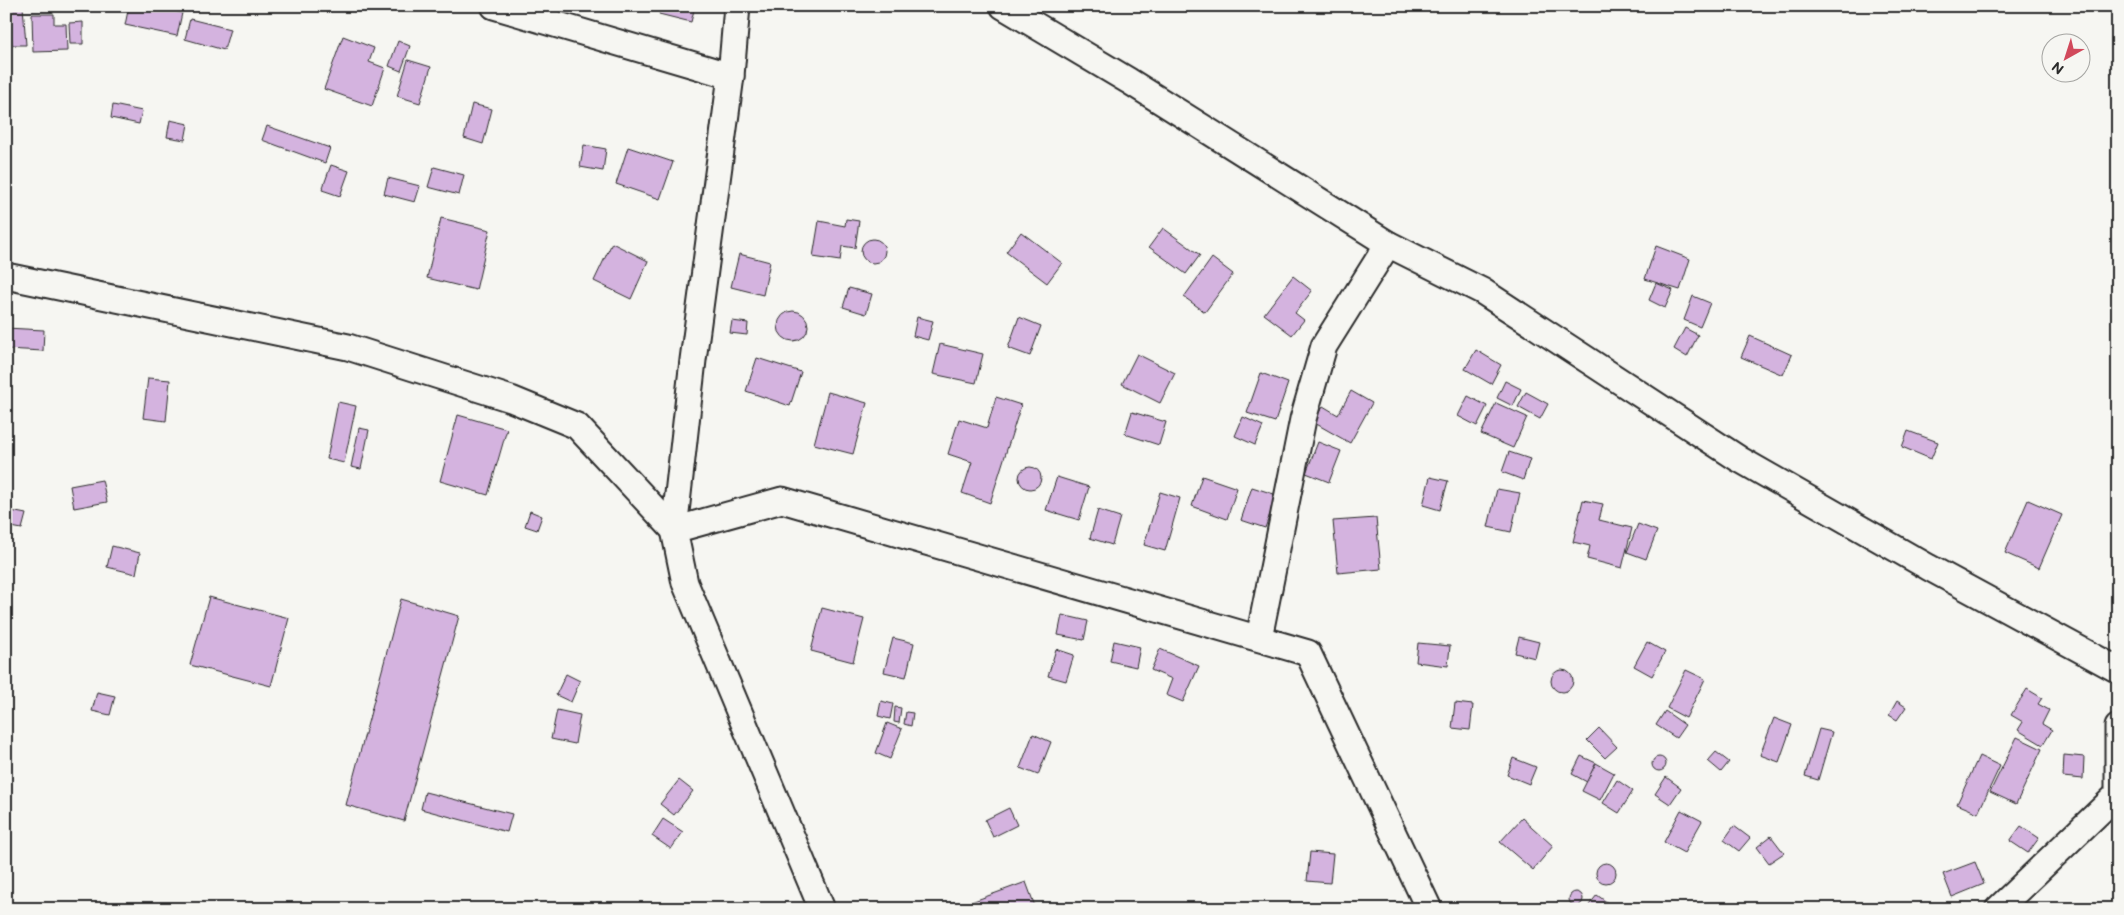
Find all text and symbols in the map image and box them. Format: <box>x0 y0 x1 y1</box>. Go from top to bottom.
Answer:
north arrow <box>2042 32 2092 82</box>
text: N <box>2049 58 2068 78</box>

